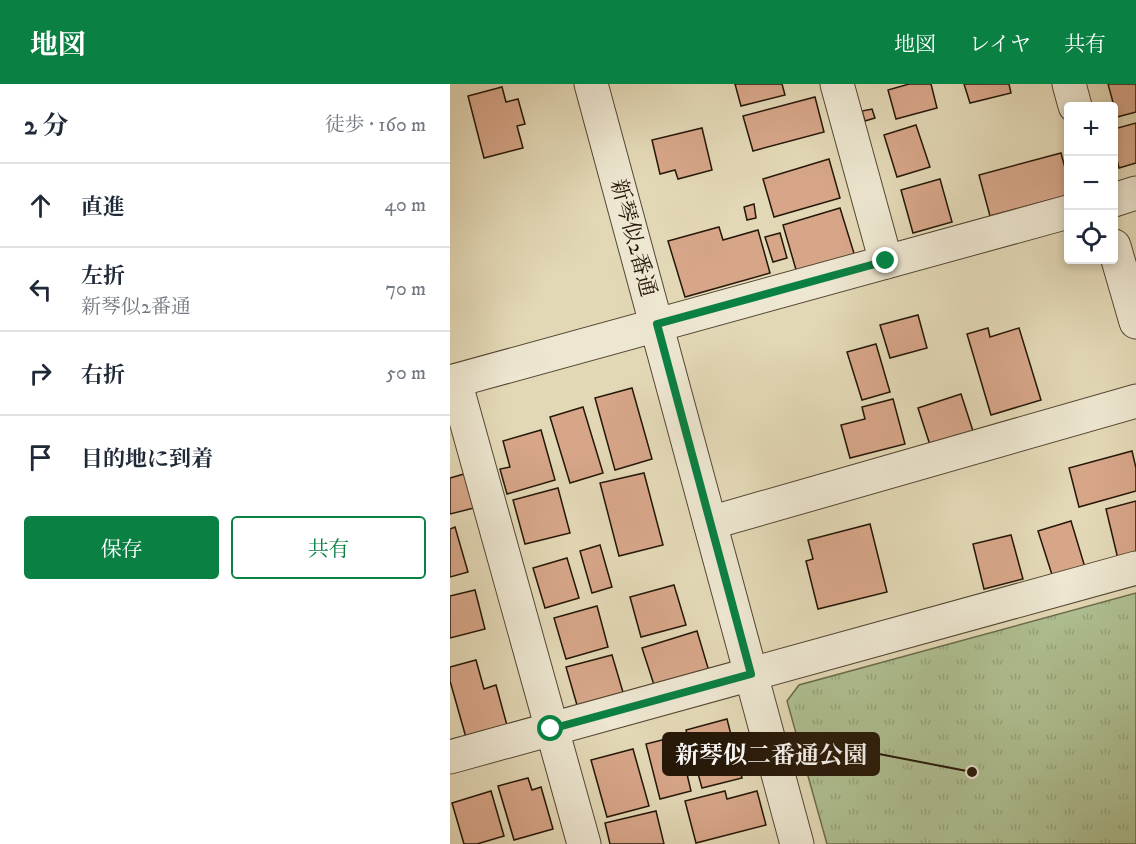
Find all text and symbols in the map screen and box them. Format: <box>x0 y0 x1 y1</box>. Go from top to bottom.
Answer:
text: 地図 <box>30 28 86 63</box>
text: 地図 <box>894 32 936 58</box>
text: レイヤ <box>969 32 1031 58</box>
text: 共有 <box>1064 32 1106 58</box>
map controls <box>1064 102 1118 264</box>
button: + <box>1064 102 1118 156</box>
text: 2 分 <box>24 110 68 143</box>
text: 徒歩 · 160 m <box>325 113 426 138</box>
button: − <box>1064 156 1118 210</box>
street label: 新琴似2番通 <box>604 176 662 300</box>
icon: ahead <box>24 189 57 222</box>
text: 40 m <box>384 193 426 218</box>
text: 直進 <box>81 194 125 221</box>
button: locate <box>1064 210 1118 264</box>
route end <box>872 247 898 273</box>
text: 左折 <box>81 263 125 290</box>
icon: left <box>24 273 57 306</box>
text: 70 m <box>385 277 426 302</box>
text: 新琴似2番通 <box>81 295 191 320</box>
icon: right <box>24 357 57 390</box>
text: 50 m <box>386 361 426 386</box>
text: 右折 <box>81 362 125 389</box>
icon: arrive <box>24 441 57 474</box>
text: 目的地に到着 <box>81 446 213 473</box>
button: 保存 <box>24 516 219 579</box>
button: 共有 <box>231 516 426 579</box>
route start <box>537 715 563 741</box>
callout: 新琴似二番通公園 <box>663 733 879 775</box>
text: 新琴似二番通公園 <box>675 741 867 771</box>

